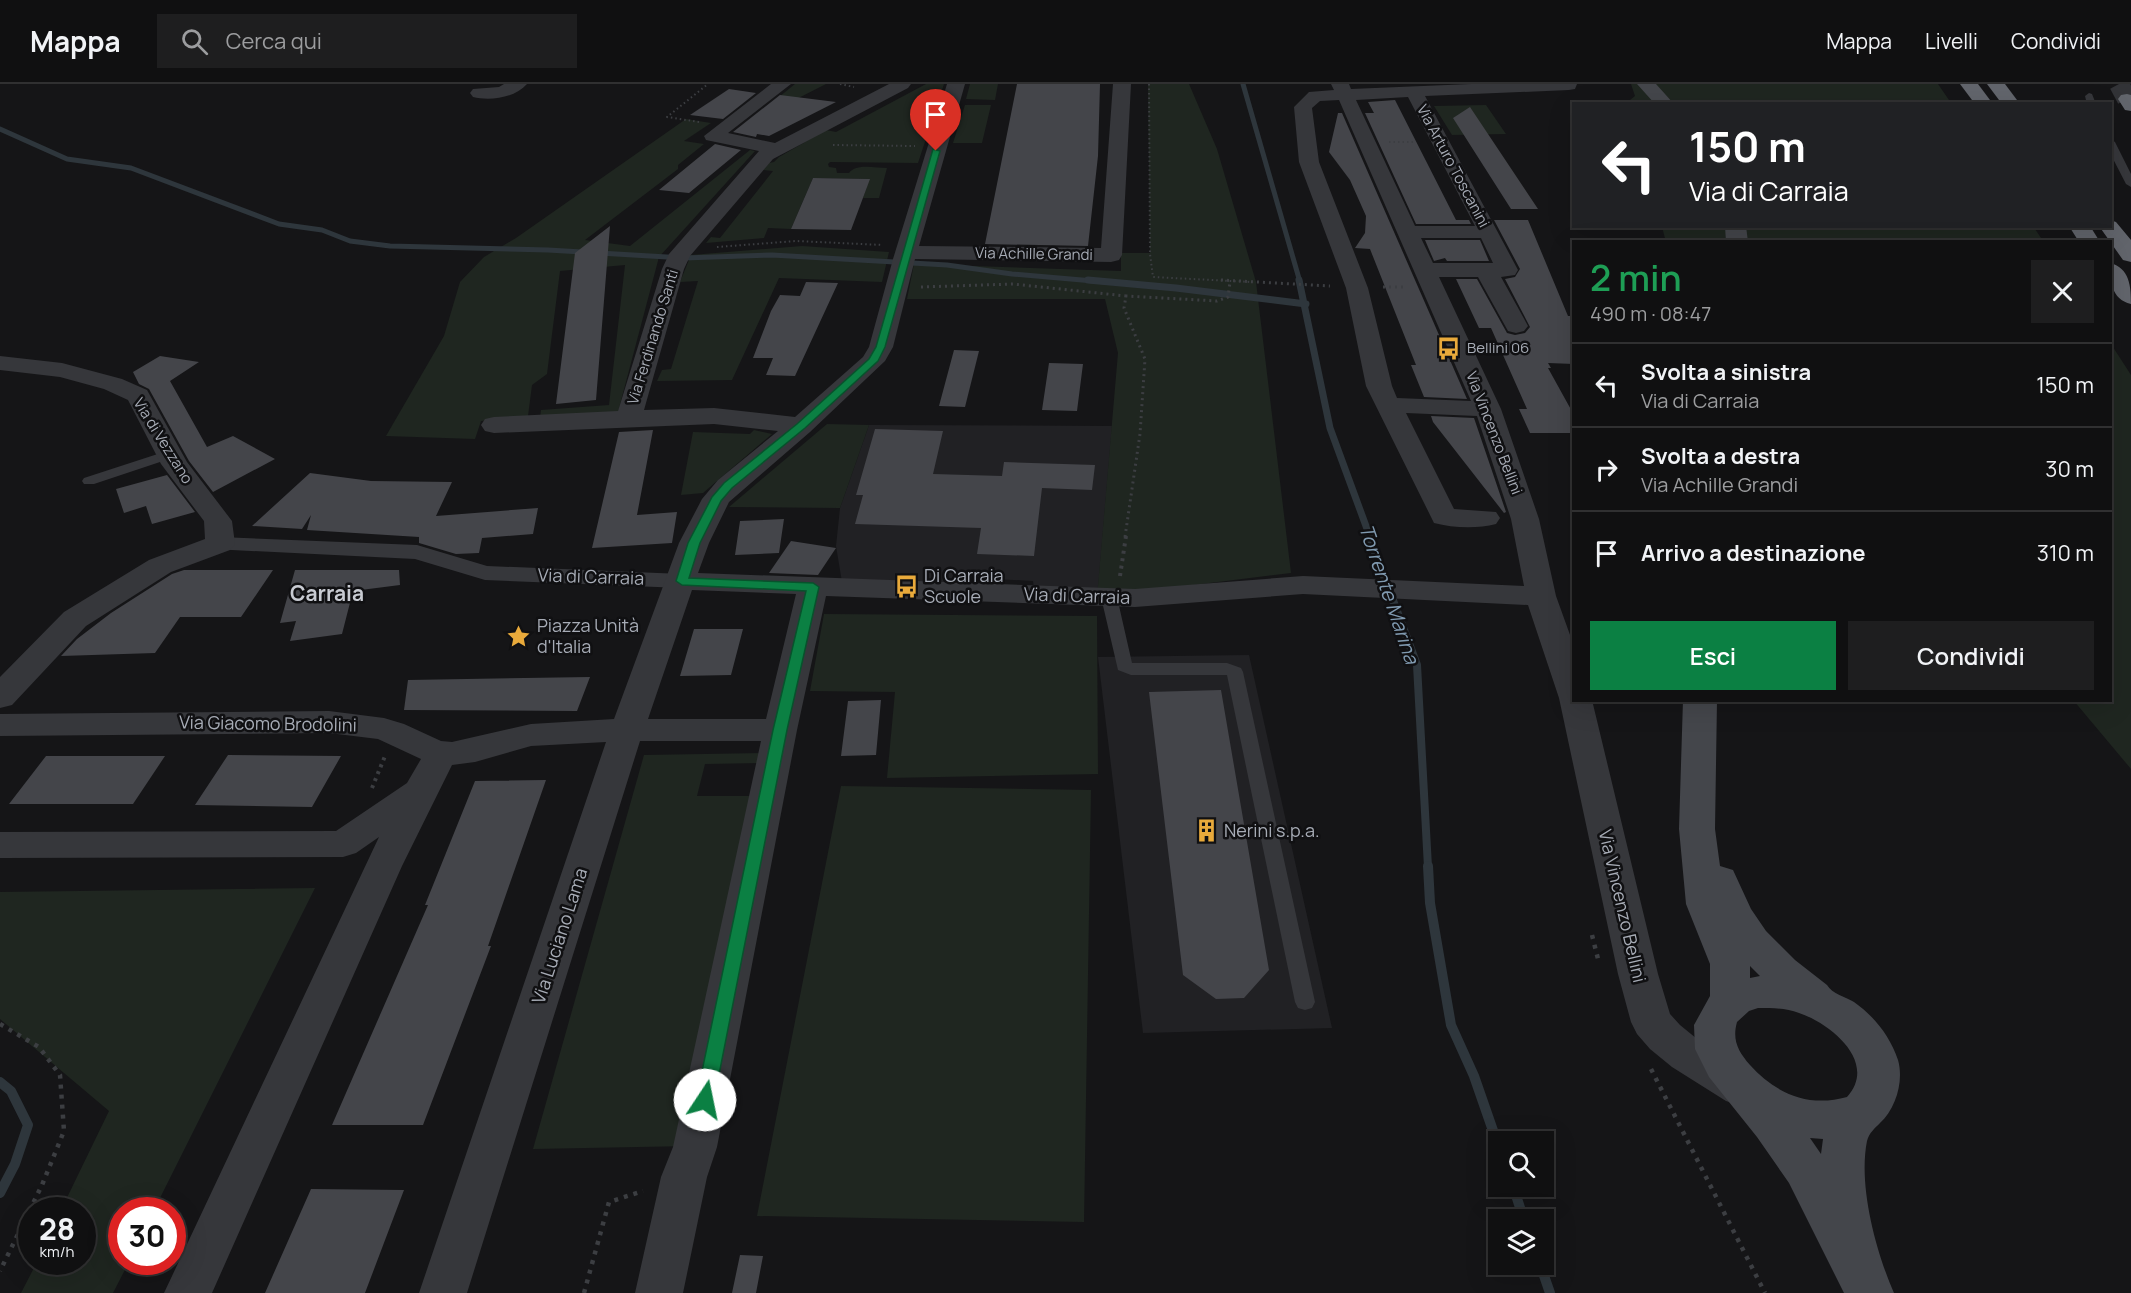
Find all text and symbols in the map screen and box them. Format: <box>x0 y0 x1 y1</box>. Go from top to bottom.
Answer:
search box <box>157 14 577 68</box>
text: Mappa <box>30 22 121 60</box>
icon: search <box>178 25 211 58</box>
text: Cerca qui <box>226 26 322 56</box>
text: Mappa <box>1826 27 1892 55</box>
text: Livelli <box>1925 27 1978 55</box>
text: Condividi <box>2011 27 2101 55</box>
pin <box>910 89 961 151</box>
icon: arrive <box>919 98 952 131</box>
street label: Via Arturo Toscanini <box>1412 101 1495 231</box>
text: 150 m <box>1689 117 1806 175</box>
icon: left <box>1590 126 1668 204</box>
text: Via di Carraia <box>1689 172 1849 209</box>
street label: Via Achille Grandi <box>975 242 1093 265</box>
text: 2 min <box>1590 253 1682 302</box>
button: close <box>2031 260 2094 323</box>
street label: Via Ferdinando Santi <box>622 267 683 407</box>
text: 490 m · 08:47 <box>1590 300 1711 327</box>
bus stop icon: Bellini 06 <box>1436 335 1462 361</box>
place label: Bellini 06 <box>1467 337 1529 358</box>
text: Svolta a sinistra <box>1641 357 1811 387</box>
street label: Via Vincenzo Bellini <box>1461 368 1528 497</box>
icon: left <box>1590 369 1623 402</box>
text: 150 m <box>2036 370 2094 400</box>
text: Via di Carraia <box>1641 387 1759 414</box>
street label: Via di Vezzano <box>129 394 198 488</box>
text: Svolta a destra <box>1641 441 1800 471</box>
icon: right <box>1590 453 1623 486</box>
text: 30 m <box>2045 454 2094 484</box>
text: Via Achille Grandi <box>1641 471 1798 498</box>
water label: Torrente Marina <box>1353 521 1426 668</box>
icon: arrive <box>1590 537 1623 570</box>
text: Arrivo a destinazione <box>1641 538 1865 568</box>
text: 310 m <box>2037 538 2094 568</box>
street label: Via di Carraia <box>537 562 645 590</box>
place label: Di Carraia Scuole <box>924 563 1004 608</box>
bus stop icon: Di Carraia Scuole <box>893 573 919 599</box>
district label: Carraia <box>290 579 364 607</box>
street label: Via di Carraia <box>1023 581 1131 609</box>
place label: Piazza Unità d'Italia <box>537 613 639 658</box>
button: Esci <box>1590 621 1836 690</box>
button: Condividi <box>1848 621 2094 690</box>
place icon: Piazza Unità d'Italia <box>506 623 532 649</box>
street label: Via Giacomo Brodolini <box>179 709 357 737</box>
building icon: Nerini s.p.a. <box>1193 818 1219 844</box>
place label: Nerini s.p.a. <box>1224 818 1319 842</box>
street label: Via Vincenzo Bellini <box>1594 827 1652 985</box>
street label: Via Luciano Lama <box>526 865 592 1007</box>
position arrow <box>673 1068 737 1132</box>
map controls <box>1488 1131 1554 1275</box>
button: search <box>1488 1131 1554 1197</box>
speed limit sign: 30 <box>108 1197 186 1275</box>
text: 28 <box>39 1208 75 1249</box>
button: layers <box>1488 1209 1554 1275</box>
text: km/h <box>40 1241 74 1262</box>

